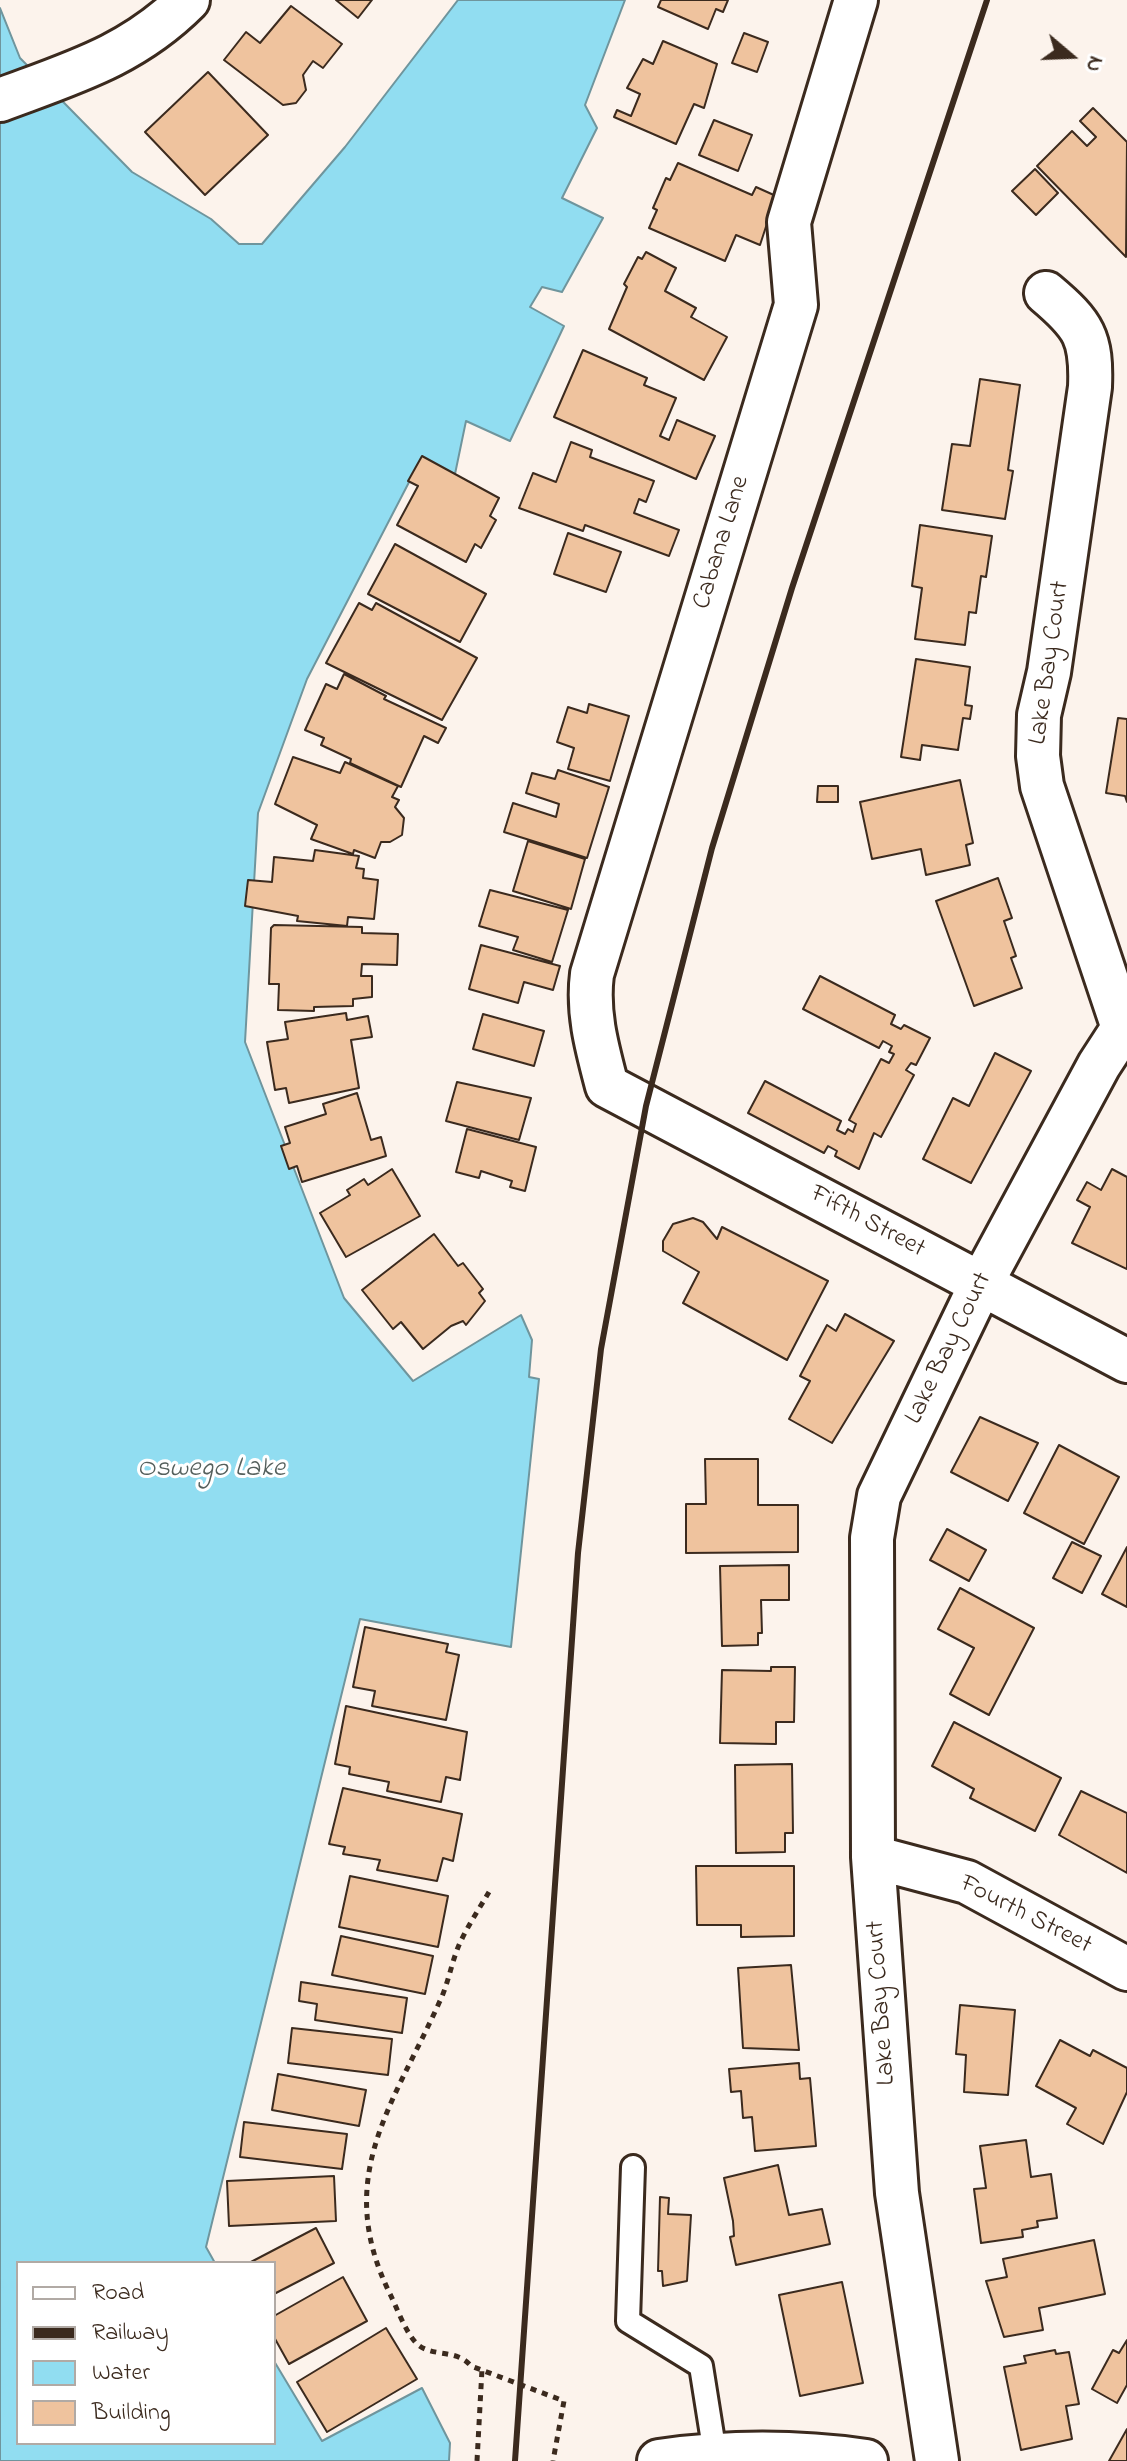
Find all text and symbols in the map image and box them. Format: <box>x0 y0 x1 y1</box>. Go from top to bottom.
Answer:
north arrow <box>1031 16 1111 96</box>
text: N <box>1076 52 1111 76</box>
street label: Cabana Lane <box>688 473 758 613</box>
street label: Lake Bay Court <box>1024 579 1078 747</box>
street label: Fifth Street <box>804 1180 930 1266</box>
street label: Lake Bay Court <box>900 1268 1000 1430</box>
water label: Oswego Lake <box>137 1453 285 1487</box>
street label: Fourth Street <box>954 1869 1096 1963</box>
street label: Lake Bay Court <box>862 1920 904 2086</box>
legend <box>16 2261 276 2445</box>
text: Road <box>92 2276 144 2311</box>
text: Railway <box>92 2316 169 2351</box>
text: Water <box>92 2356 150 2391</box>
text: Building <box>92 2396 171 2431</box>

